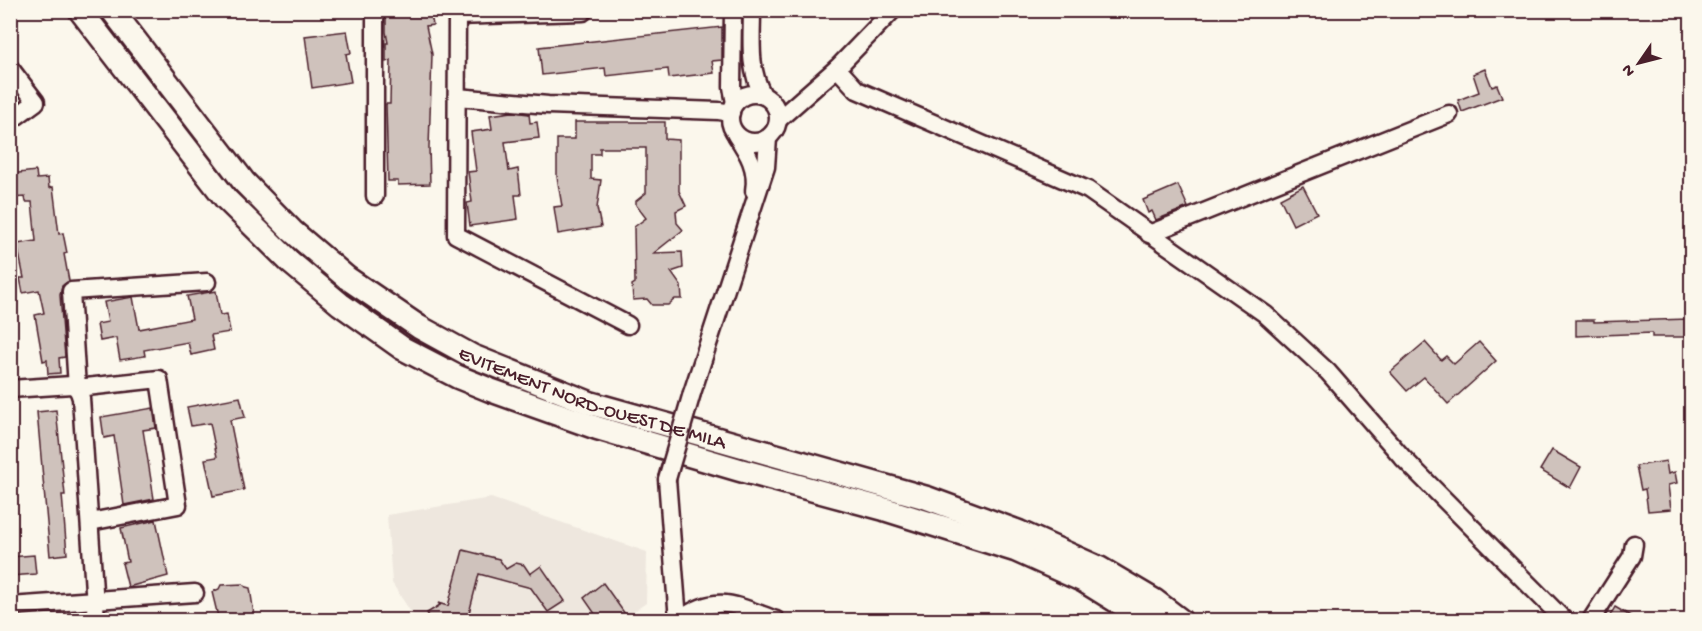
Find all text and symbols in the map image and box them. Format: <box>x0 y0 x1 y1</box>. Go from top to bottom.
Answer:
north arrow <box>1609 33 1669 93</box>
text: N <box>1618 59 1640 79</box>
street label: EVITEMENT NORD-OUEST DE MILA <box>453 343 729 456</box>

